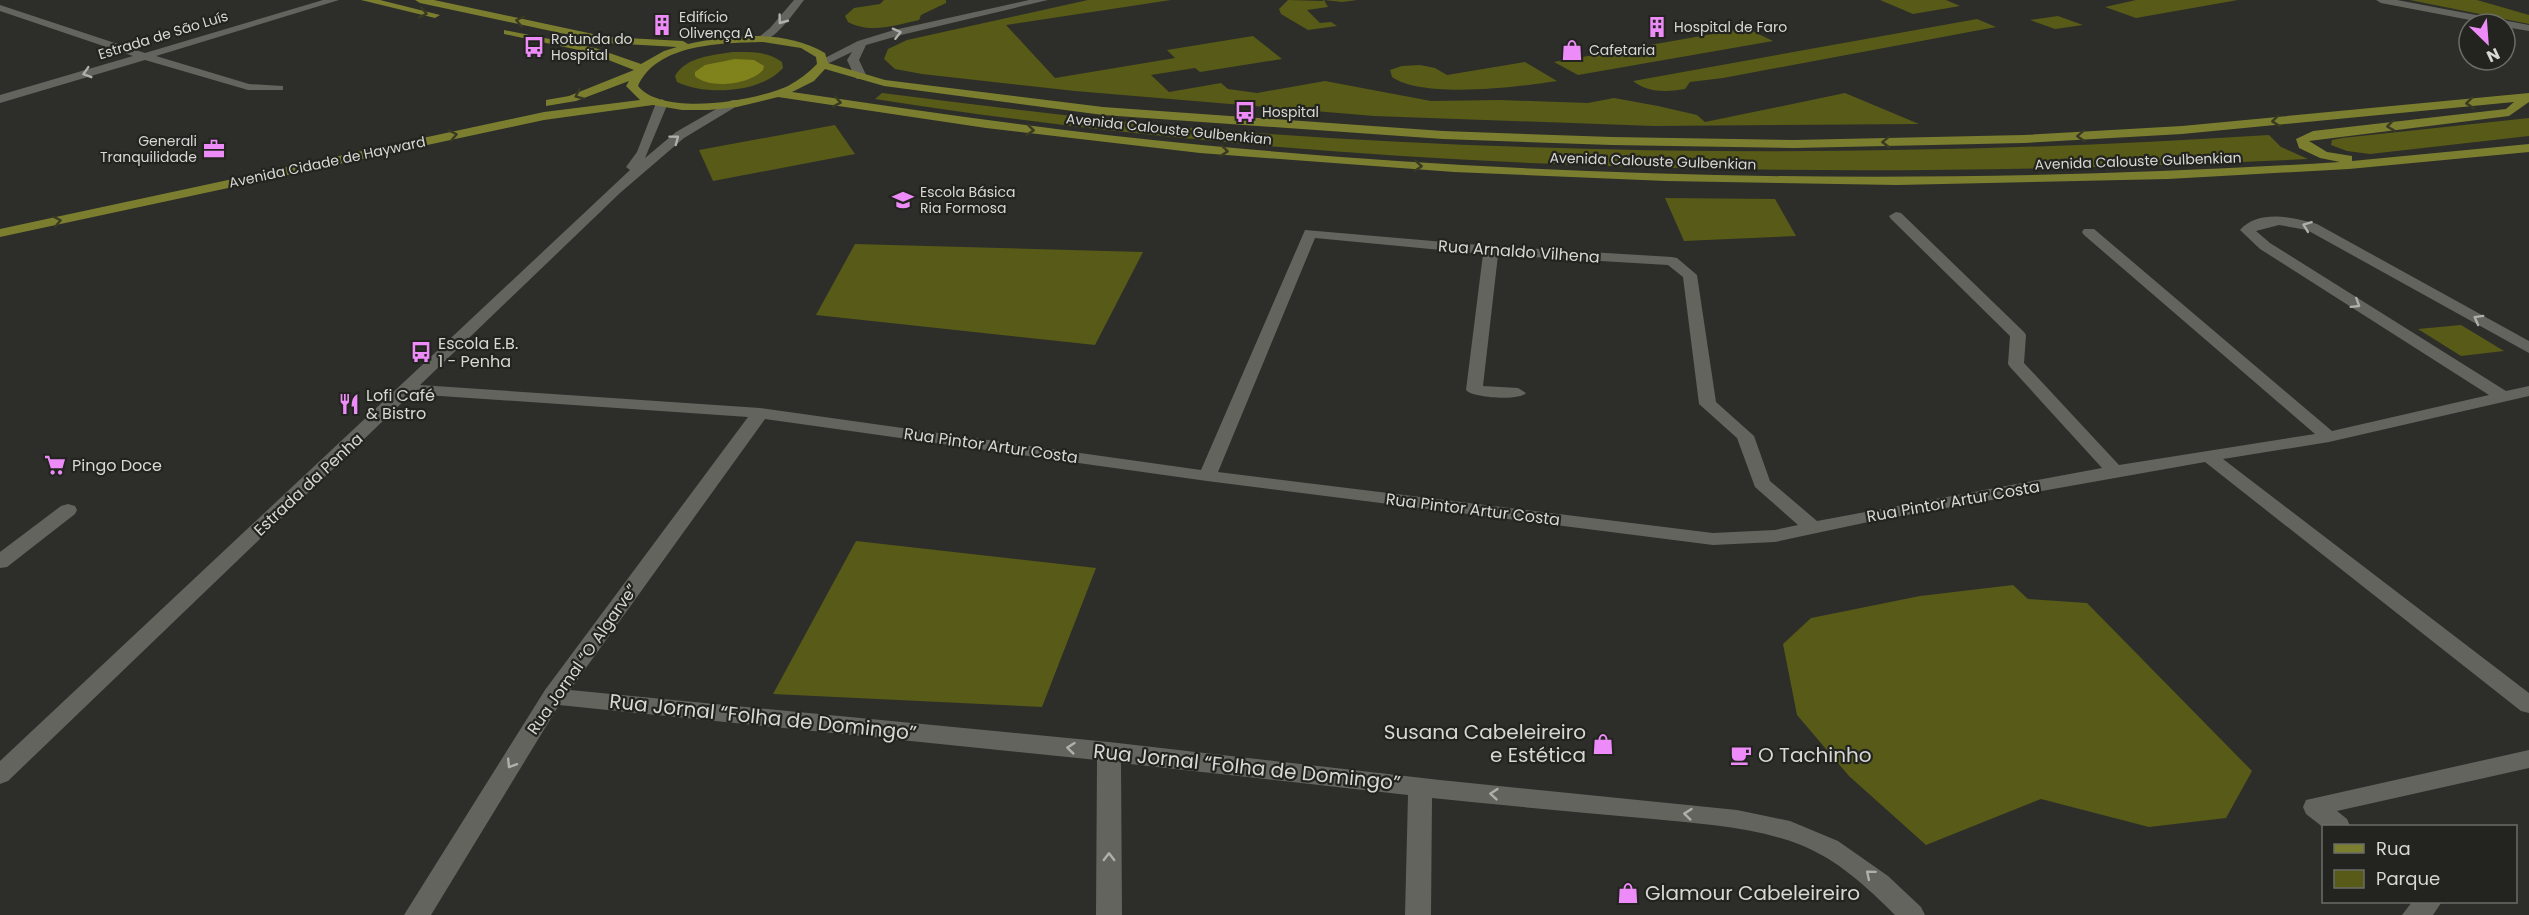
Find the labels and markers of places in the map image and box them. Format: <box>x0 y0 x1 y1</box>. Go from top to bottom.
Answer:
place label: Edifício Olivença A <box>679 7 754 43</box>
building icon: Edifício Olivença A <box>650 13 674 37</box>
building icon: Hospital de Faro <box>1645 15 1669 39</box>
place label: Hospital de Faro <box>1674 17 1787 37</box>
place label: Rotunda do Hospital <box>551 29 633 65</box>
bus stop icon: Rotunda do Hospital <box>522 35 546 59</box>
shop icon: Cafetaria <box>1560 38 1584 62</box>
place label: Cafetaria <box>1589 40 1655 60</box>
bus stop icon: Hospital <box>1233 100 1257 124</box>
place label: Hospital <box>1262 102 1319 122</box>
place label: Generali Tranquilidade <box>100 131 197 167</box>
office icon: Generali Tranquilidade <box>202 137 226 161</box>
place label: Escola Básica Ria Formosa <box>920 182 1015 218</box>
school or university icon: Escola Básica Ria Formosa <box>891 188 915 212</box>
place label: Escola E.B. 1 - Penha <box>438 332 518 373</box>
bus stop icon: Escola E.B. 1 - Penha <box>409 340 433 364</box>
place label: Lofi Café & Bistro <box>366 384 435 425</box>
restaurant icon: Lofi Café & Bistro <box>337 392 361 416</box>
supermarket icon: Pingo Doce <box>43 453 67 477</box>
place label: Pingo Doce <box>72 454 162 477</box>
place label: Susana Cabeleireiro e Estética <box>1384 718 1586 769</box>
shop icon: Susana Cabeleireiro e Estética <box>1591 732 1615 756</box>
place label: O Tachinho <box>1758 741 1872 769</box>
cafe icon: O Tachinho <box>1729 743 1753 767</box>
place label: Glamour Cabeleireiro <box>1645 879 1860 907</box>
shop icon: Glamour Cabeleireiro <box>1616 881 1640 905</box>

